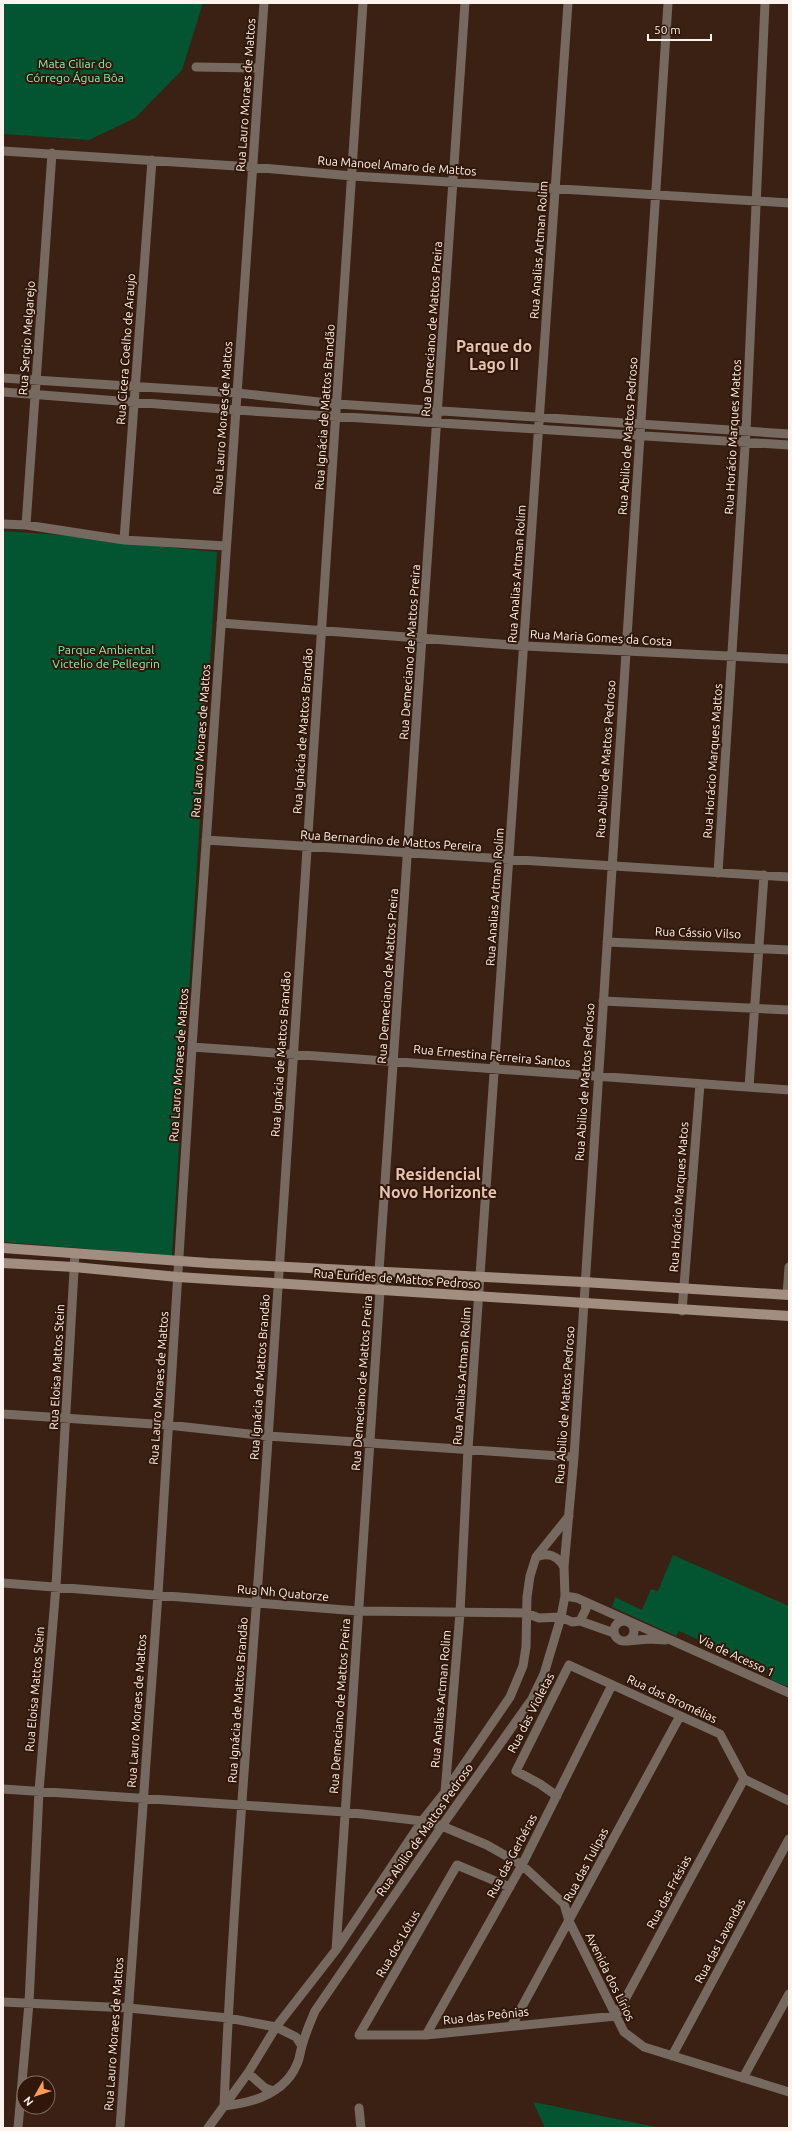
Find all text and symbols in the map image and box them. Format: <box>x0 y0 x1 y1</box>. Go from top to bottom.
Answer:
scale bar <box>648 16 711 42</box>
street label: Rua Lauro Moraes de Mattos <box>234 18 257 172</box>
text: 50 m <box>654 23 681 36</box>
park label: Mata Ciliar do Córrego Água Bôa <box>26 57 124 84</box>
street label: Rua Manoel Amaro de Mattos <box>317 153 477 178</box>
street label: Rua Analias Artman Rolim <box>527 181 550 319</box>
street label: Rua Demeciano de Mattos Preira <box>419 241 444 417</box>
street label: Rua Cicera Coelho de Araujo <box>114 273 137 425</box>
street label: Rua Sergio Melgarejo <box>16 280 37 396</box>
street label: Rua Ignácia de Mattos Brandão <box>312 324 337 490</box>
district label: Parque do Lago II <box>456 337 532 373</box>
street label: Rua Lauro Moraes de Mattos <box>211 341 234 495</box>
street label: Rua Abilio de Mattos Pedroso <box>615 356 640 515</box>
street label: Rua Horácio Marques Mattos <box>722 359 743 515</box>
street label: Rua Analias Artman Rolim <box>505 505 528 643</box>
street label: Rua Demeciano de Mattos Preira <box>397 564 422 740</box>
street label: Rua Maria Gomes da Costa <box>530 627 673 648</box>
park label: Parque Ambiental Victelio de Pellegrin <box>52 643 160 670</box>
street label: Rua Ignácia de Mattos Brandão <box>290 648 315 814</box>
street label: Rua Lauro Moraes de Mattos <box>189 664 212 818</box>
street label: Rua Abilio de Mattos Pedroso <box>593 679 618 838</box>
street label: Rua Horácio Marques Mattos <box>701 683 724 839</box>
street label: Rua Bernardino de Mattos Pereira <box>300 828 482 853</box>
street label: Rua Analias Artman Rolim <box>483 828 506 966</box>
street label: Rua Demeciano de Mattos Preira <box>375 888 400 1064</box>
street label: Rua Cássio Vilso <box>655 925 741 941</box>
street label: Rua Ignácia de Mattos Brandão <box>268 971 293 1137</box>
street label: Rua Lauro Moraes de Mattos <box>167 988 190 1142</box>
street label: Rua Abilio de Mattos Pedroso <box>572 1002 597 1161</box>
street label: Rua Ernestina Ferreira Santos <box>413 1042 571 1069</box>
street label: Rua Horácio Marques Matos <box>667 1121 690 1273</box>
district label: Residencial Novo Horizonte <box>379 1165 497 1201</box>
street label: Rua Eurídes de Mattos Pedroso <box>313 1266 481 1291</box>
street label: Rua Ignácia de Mattos Brandão <box>247 1294 272 1460</box>
street label: Rua Demeciano de Mattos Preira <box>349 1295 374 1471</box>
street label: Rua Eloisa Mattos Stein <box>47 1304 66 1430</box>
street label: Rua Analias Artman Rolim <box>450 1307 473 1445</box>
street label: Rua Lauro Moraes de Mattos <box>147 1311 170 1465</box>
street label: Rua Abilio de Mattos Pedroso <box>552 1325 577 1484</box>
street label: Rua Nh Quatorze <box>237 1582 329 1603</box>
street label: Rua Ignácia de Mattos Brandão <box>225 1617 250 1783</box>
street label: Rua Demeciano de Mattos Preira <box>327 1618 352 1794</box>
street label: Rua Eloisa Mattos Stein <box>23 1626 46 1752</box>
street label: Rua Analias Artman Rolim <box>428 1629 453 1768</box>
street label: Via de Acesso 1 <box>696 1632 777 1679</box>
street label: Rua Lauro Moraes de Mattos <box>125 1634 148 1788</box>
street label: Rua das Violetas <box>505 1671 556 1755</box>
street label: Rua das Bromélias <box>625 1672 719 1725</box>
street label: Rua Abilio de Mattos Pedroso <box>374 1761 475 1898</box>
street label: Rua das Gerbéras <box>484 1812 539 1900</box>
street label: Rua das Tulipas <box>561 1825 611 1904</box>
street label: Rua das Frésias <box>644 1853 693 1931</box>
street label: Rua das Lavandas <box>692 1896 747 1985</box>
street label: Rua dos Lótus <box>373 1908 422 1980</box>
street label: Avenida dos Lírios <box>583 1931 637 2023</box>
street label: Rua Lauro Moraes de Mattos <box>102 1957 125 2111</box>
street label: Rua das Peônias <box>442 2005 529 2026</box>
north arrow <box>16 2075 56 2115</box>
text: N <box>21 2094 35 2108</box>

